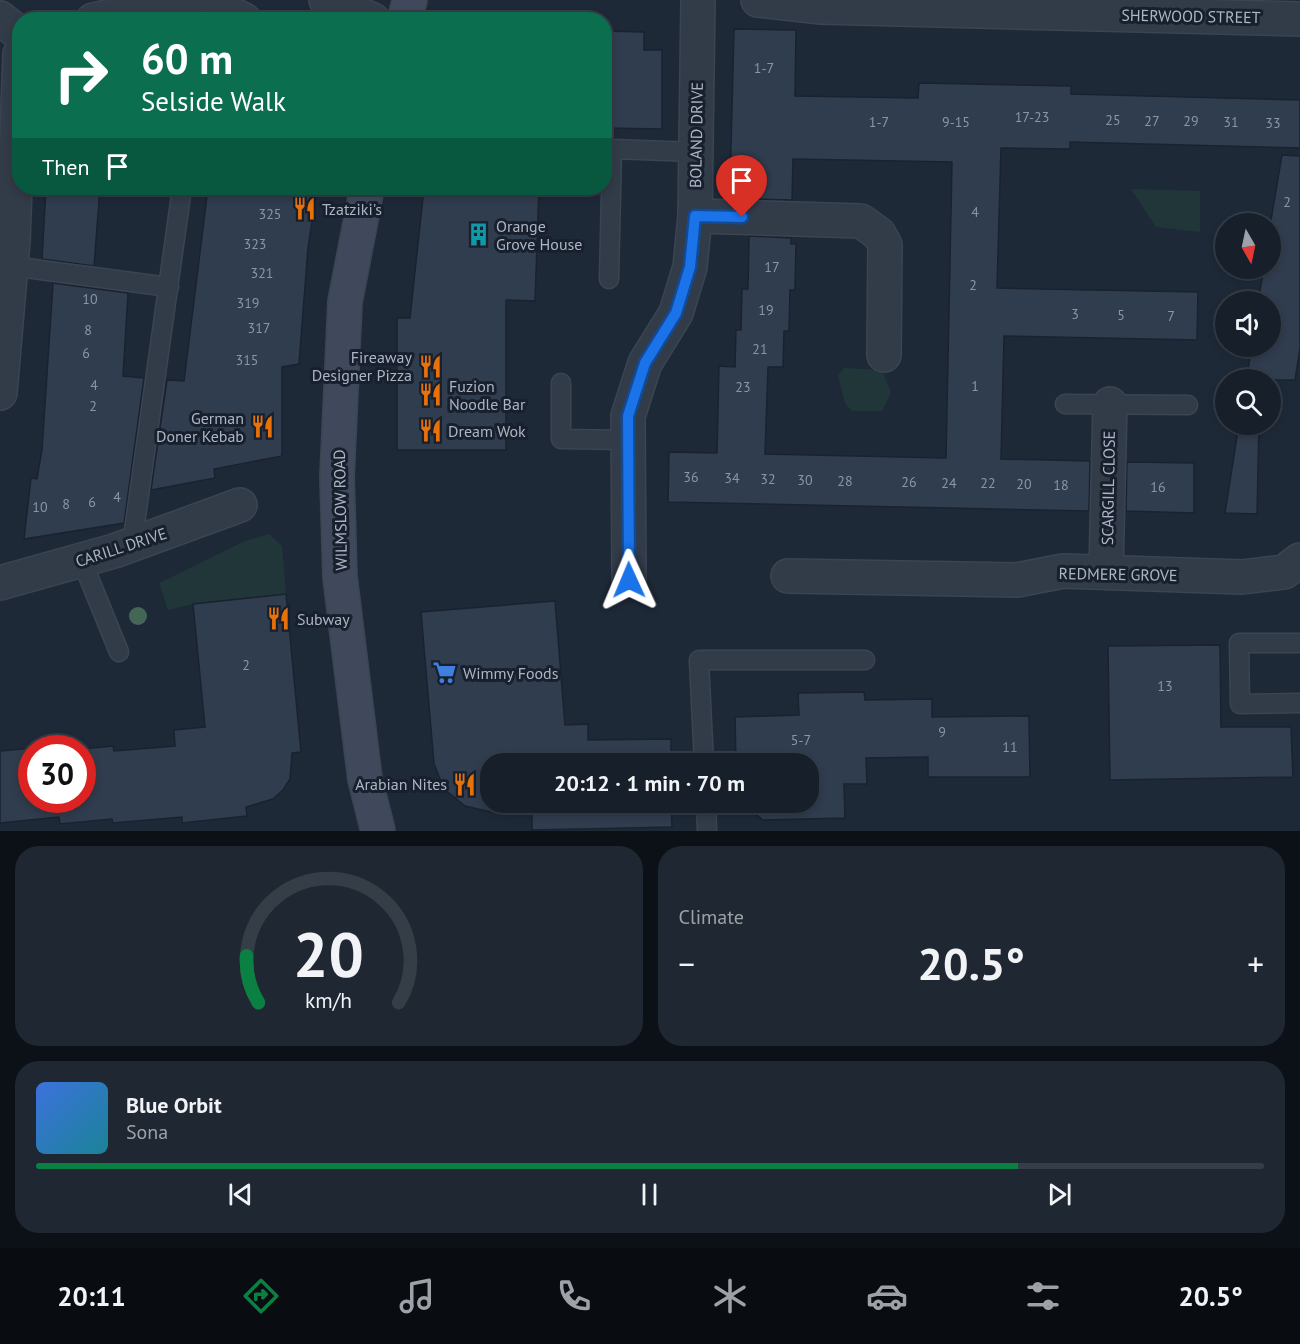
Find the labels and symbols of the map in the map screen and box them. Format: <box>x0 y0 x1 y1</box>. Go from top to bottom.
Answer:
street label: SHERWOOD STREET <box>1121 5 1261 27</box>
house number: 1-7 <box>754 59 774 77</box>
street label: BOLAND DRIVE <box>685 82 707 188</box>
house number: 17-23 <box>1015 108 1049 126</box>
house number: 25 <box>1105 111 1121 129</box>
house number: 27 <box>1144 112 1160 130</box>
house number: 29 <box>1183 112 1199 130</box>
house number: 1-7 <box>869 113 889 131</box>
house number: 9-15 <box>942 113 970 131</box>
house number: 31 <box>1223 113 1239 131</box>
house number: 33 <box>1265 114 1281 132</box>
pin <box>716 155 767 217</box>
house number: 2 <box>1283 193 1291 211</box>
restaurant icon: Tzatziki's <box>291 196 317 222</box>
place label: Tzatziki's <box>322 199 382 219</box>
house number: 4 <box>971 203 979 221</box>
house number: 325 <box>259 205 281 223</box>
north arrow <box>1215 213 1281 279</box>
place label: Orange Grove House <box>496 216 582 254</box>
building icon: Orange Grove House <box>465 222 491 248</box>
house number: 323 <box>244 235 266 253</box>
house number: 17 <box>764 258 780 276</box>
house number: 321 <box>251 264 273 282</box>
house number: 2 <box>969 276 977 294</box>
house number: 10 <box>82 290 98 308</box>
house number: 319 <box>237 294 259 312</box>
house number: 19 <box>758 301 774 319</box>
house number: 3 <box>1071 305 1079 323</box>
house number: 5 <box>1117 306 1125 324</box>
house number: 7 <box>1167 307 1175 325</box>
house number: 317 <box>248 319 270 337</box>
house number: 8 <box>84 321 92 339</box>
house number: 21 <box>752 340 768 358</box>
house number: 6 <box>82 344 90 362</box>
place label: Fireaway Designer Pizza <box>312 347 413 385</box>
house number: 315 <box>236 351 258 369</box>
restaurant icon: Fireaway Designer Pizza <box>417 353 443 379</box>
house number: 4 <box>90 376 98 394</box>
place label: Fuzion Noodle Bar <box>449 376 526 414</box>
house number: 1 <box>971 377 979 395</box>
house number: 23 <box>735 378 751 396</box>
restaurant icon: Fuzion Noodle Bar <box>418 382 444 408</box>
house number: 2 <box>89 397 97 415</box>
place label: German Doner Kebab <box>156 408 244 446</box>
restaurant icon: German Doner Kebab <box>249 414 275 440</box>
restaurant icon: Dream Wok <box>417 418 443 444</box>
place label: Dream Wok <box>448 421 526 441</box>
street label: SCARGILL CLOSE <box>1097 431 1119 545</box>
street label: WILMSLOW ROAD <box>329 449 351 571</box>
house number: 36 <box>683 468 699 486</box>
house number: 34 <box>724 469 740 487</box>
house number: 32 <box>760 470 776 488</box>
house number: 30 <box>797 471 813 489</box>
house number: 28 <box>837 472 853 490</box>
house number: 26 <box>901 473 917 491</box>
house number: 24 <box>941 474 957 492</box>
house number: 22 <box>980 474 996 492</box>
house number: 20 <box>1016 475 1032 493</box>
house number: 18 <box>1053 476 1069 494</box>
house number: 16 <box>1150 478 1166 496</box>
house number: 4 <box>113 488 121 506</box>
house number: 6 <box>88 493 96 511</box>
house number: 8 <box>62 495 70 513</box>
house number: 10 <box>32 498 48 516</box>
street label: CARILL DRIVE <box>73 523 169 571</box>
position arrow <box>597 548 661 612</box>
street label: REDMERE GROVE <box>1058 563 1178 585</box>
restaurant icon: Subway <box>266 606 292 632</box>
place label: Subway <box>297 609 350 629</box>
house number: 2 <box>242 656 250 674</box>
supermarket icon: Wimmy Foods <box>432 660 458 686</box>
place label: Wimmy Foods <box>463 663 559 683</box>
house number: 13 <box>1157 677 1173 695</box>
house number: 9 <box>938 723 946 741</box>
house number: 5-7 <box>791 731 811 749</box>
speed limit sign: 30 <box>18 735 96 813</box>
house number: 11 <box>1002 738 1018 756</box>
restaurant icon: Arabian Nites <box>452 771 478 797</box>
place label: Arabian Nites <box>355 774 447 794</box>

